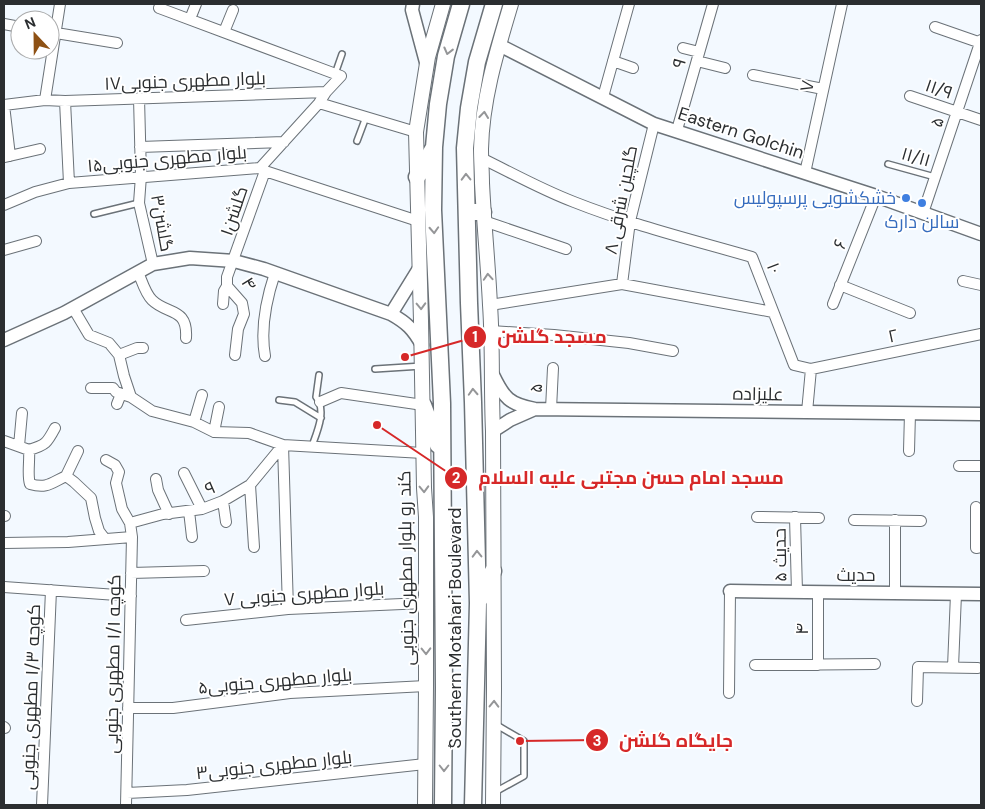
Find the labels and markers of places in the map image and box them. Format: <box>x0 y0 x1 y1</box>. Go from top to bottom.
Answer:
place label: خشکشویی پرسپولیس <box>734 186 896 210</box>
marker: خشکشویی پرسپولیس <box>900 192 912 204</box>
marker: سالن دارک <box>916 197 928 209</box>
place label: سالن دارک <box>885 210 959 234</box>
callout: مسجد گلشن <box>462 320 617 354</box>
callout: مسجد امام حسن مجتبی علیه السلام <box>443 461 794 495</box>
callout: جایگاه گلشن <box>584 723 743 757</box>

